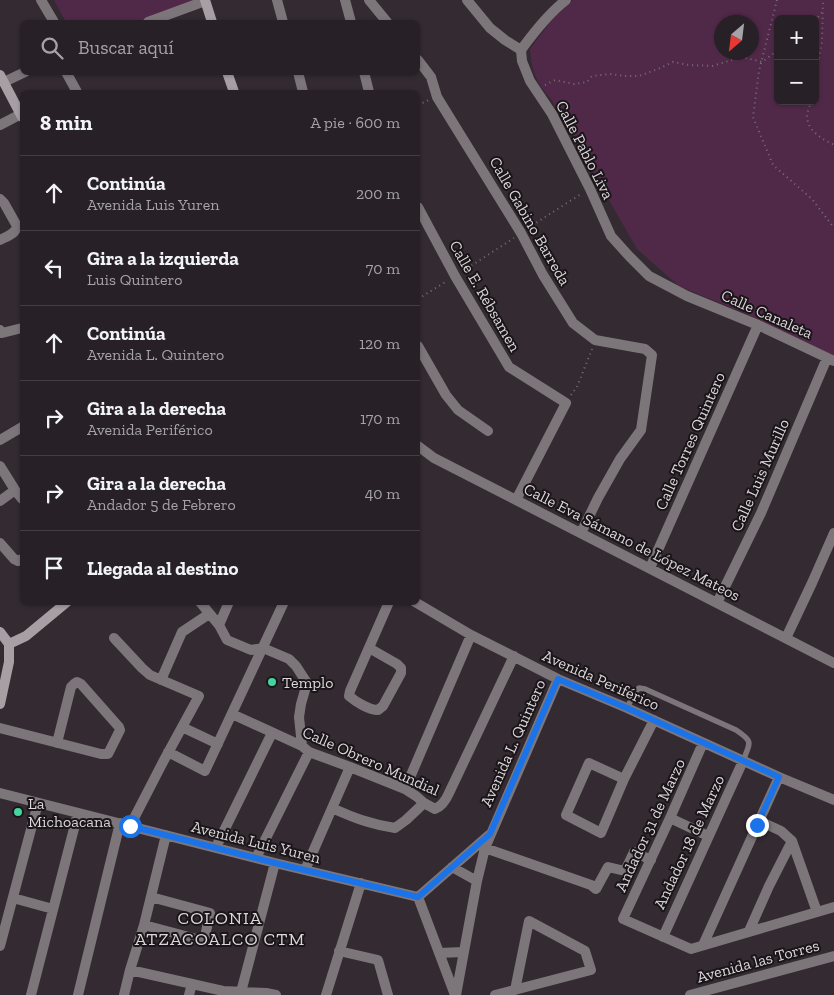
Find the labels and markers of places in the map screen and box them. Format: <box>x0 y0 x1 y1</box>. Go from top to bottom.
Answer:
place label: Templo <box>282 673 334 692</box>
marker: Templo <box>266 676 278 688</box>
place label: La Michoacana <box>28 794 111 831</box>
marker: La Michoacana <box>12 806 24 818</box>

